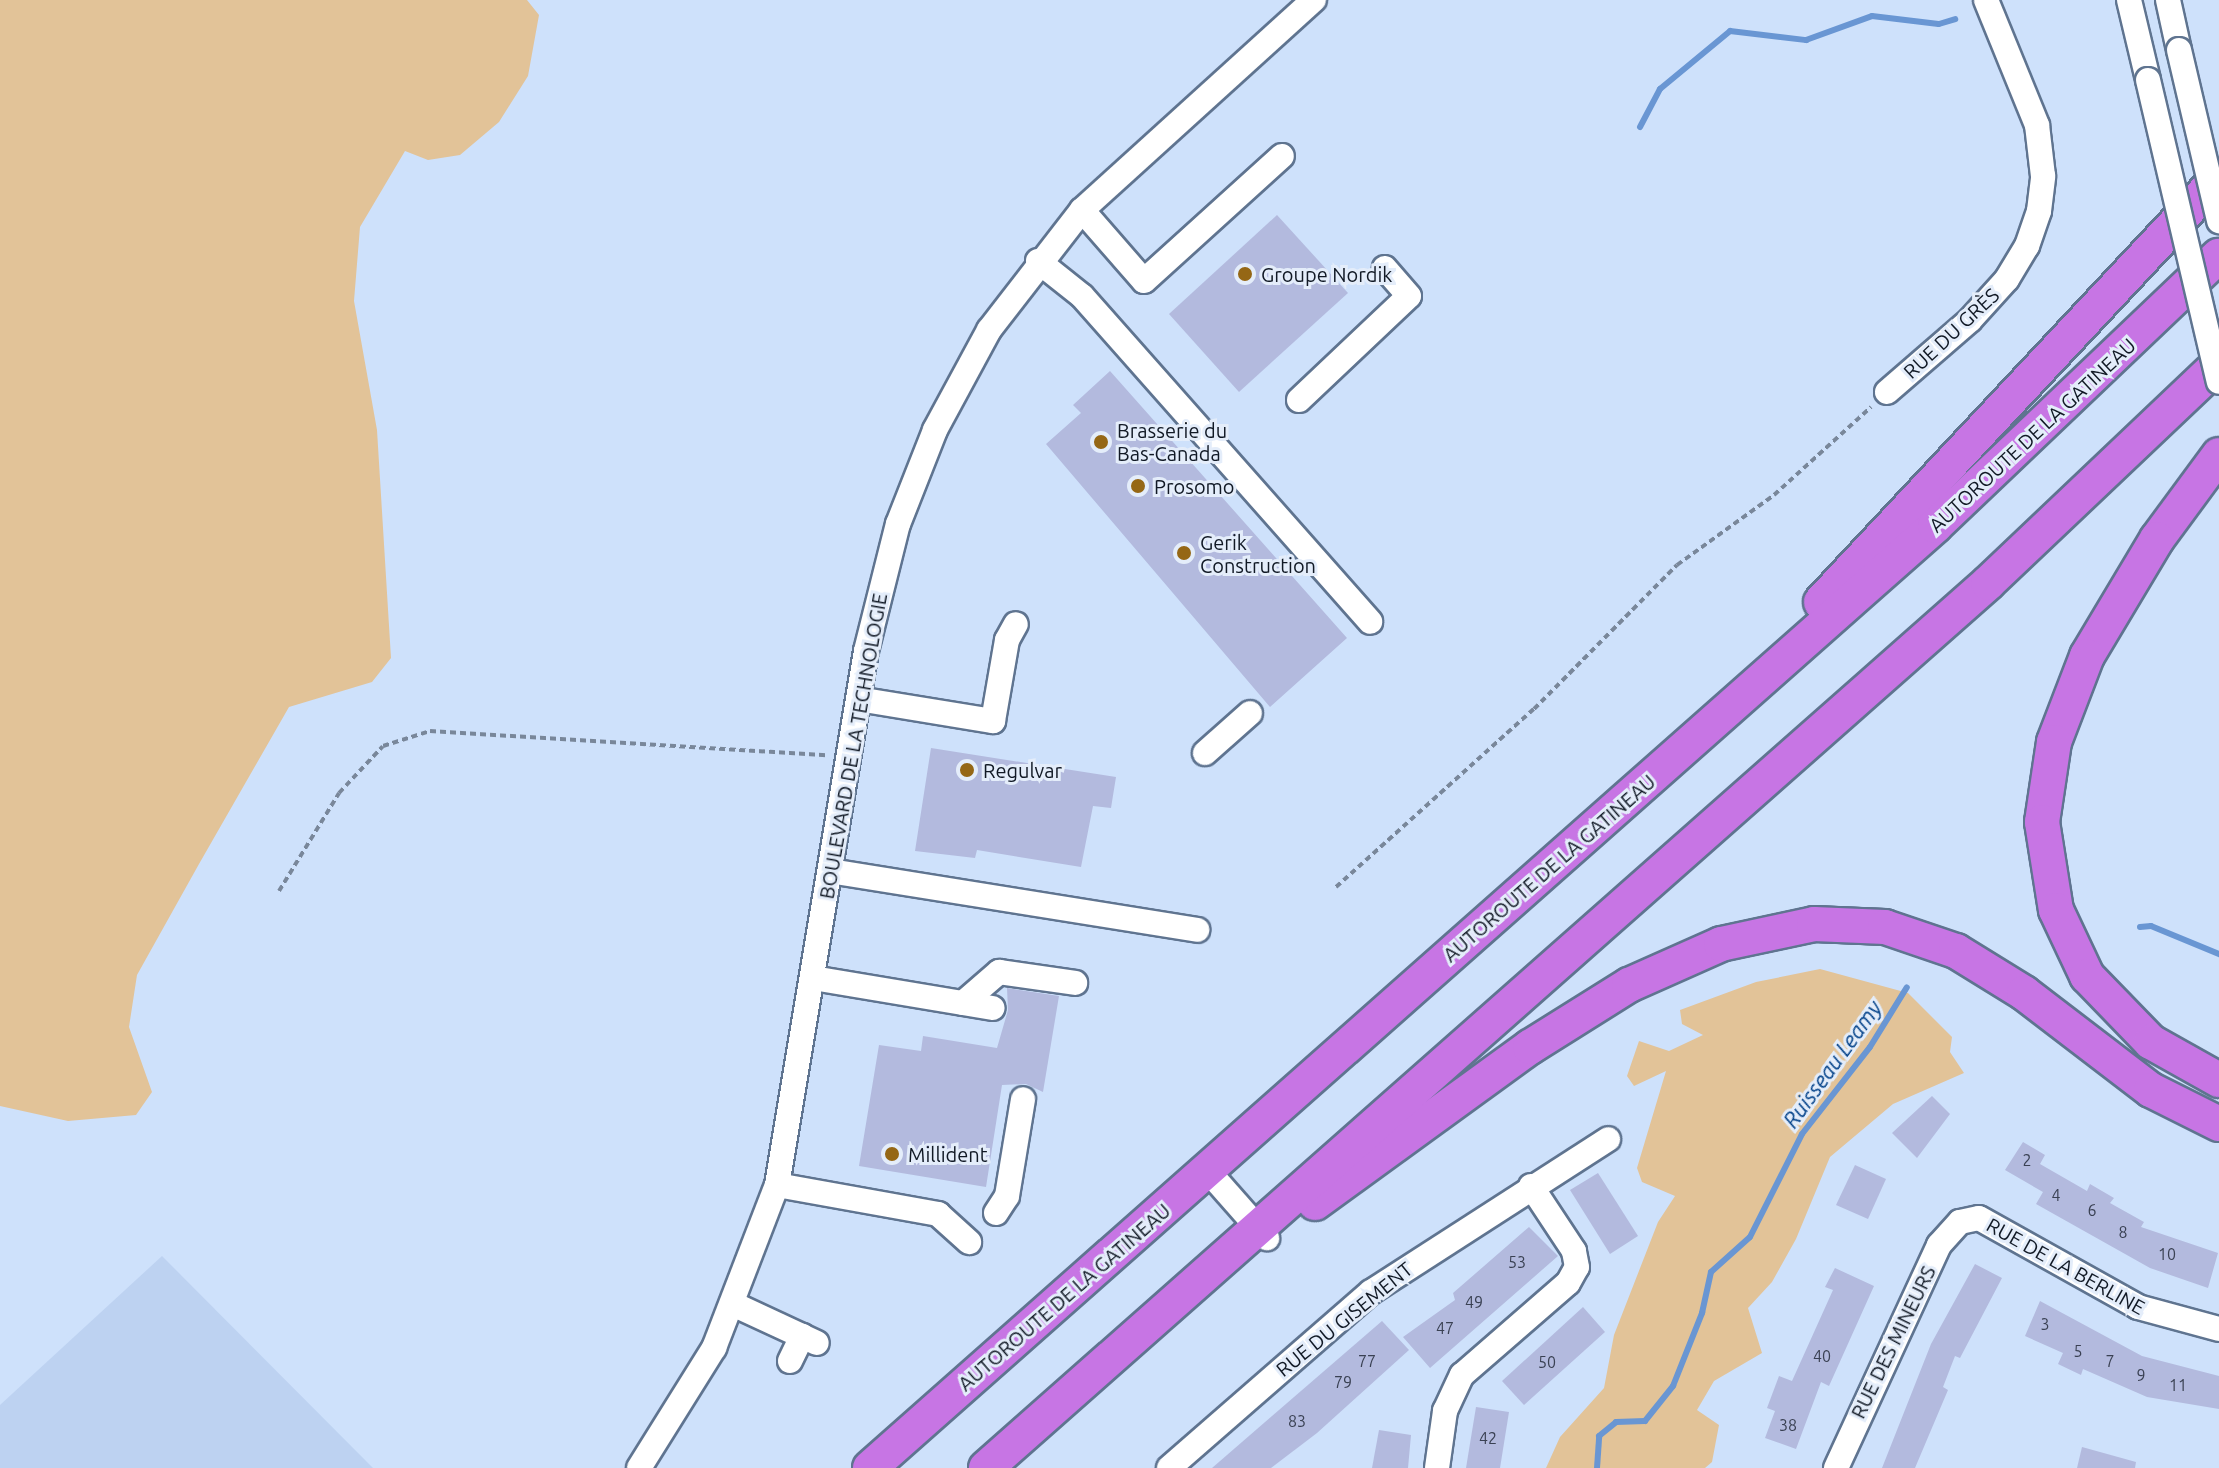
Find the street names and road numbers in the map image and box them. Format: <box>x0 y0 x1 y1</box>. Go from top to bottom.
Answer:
street label: RUE DU GRÈS <box>1898 283 2004 383</box>
street label: AUTOROUTE DE LA GATINEAU <box>1924 333 2140 537</box>
street label: BOULEVARD DE LA TECHNOLOGIE <box>814 591 892 901</box>
street label: AUTOROUTE DE LA GATINEAU <box>1438 769 1660 967</box>
street label: AUTOROUTE DE LA GATINEAU <box>953 1198 1175 1396</box>
street label: RUE DE LA BERLINE <box>1983 1213 2149 1319</box>
street label: RUE DU GISEMENT <box>1271 1257 1417 1381</box>
street label: RUE DES MINEURS <box>1846 1262 1940 1422</box>

